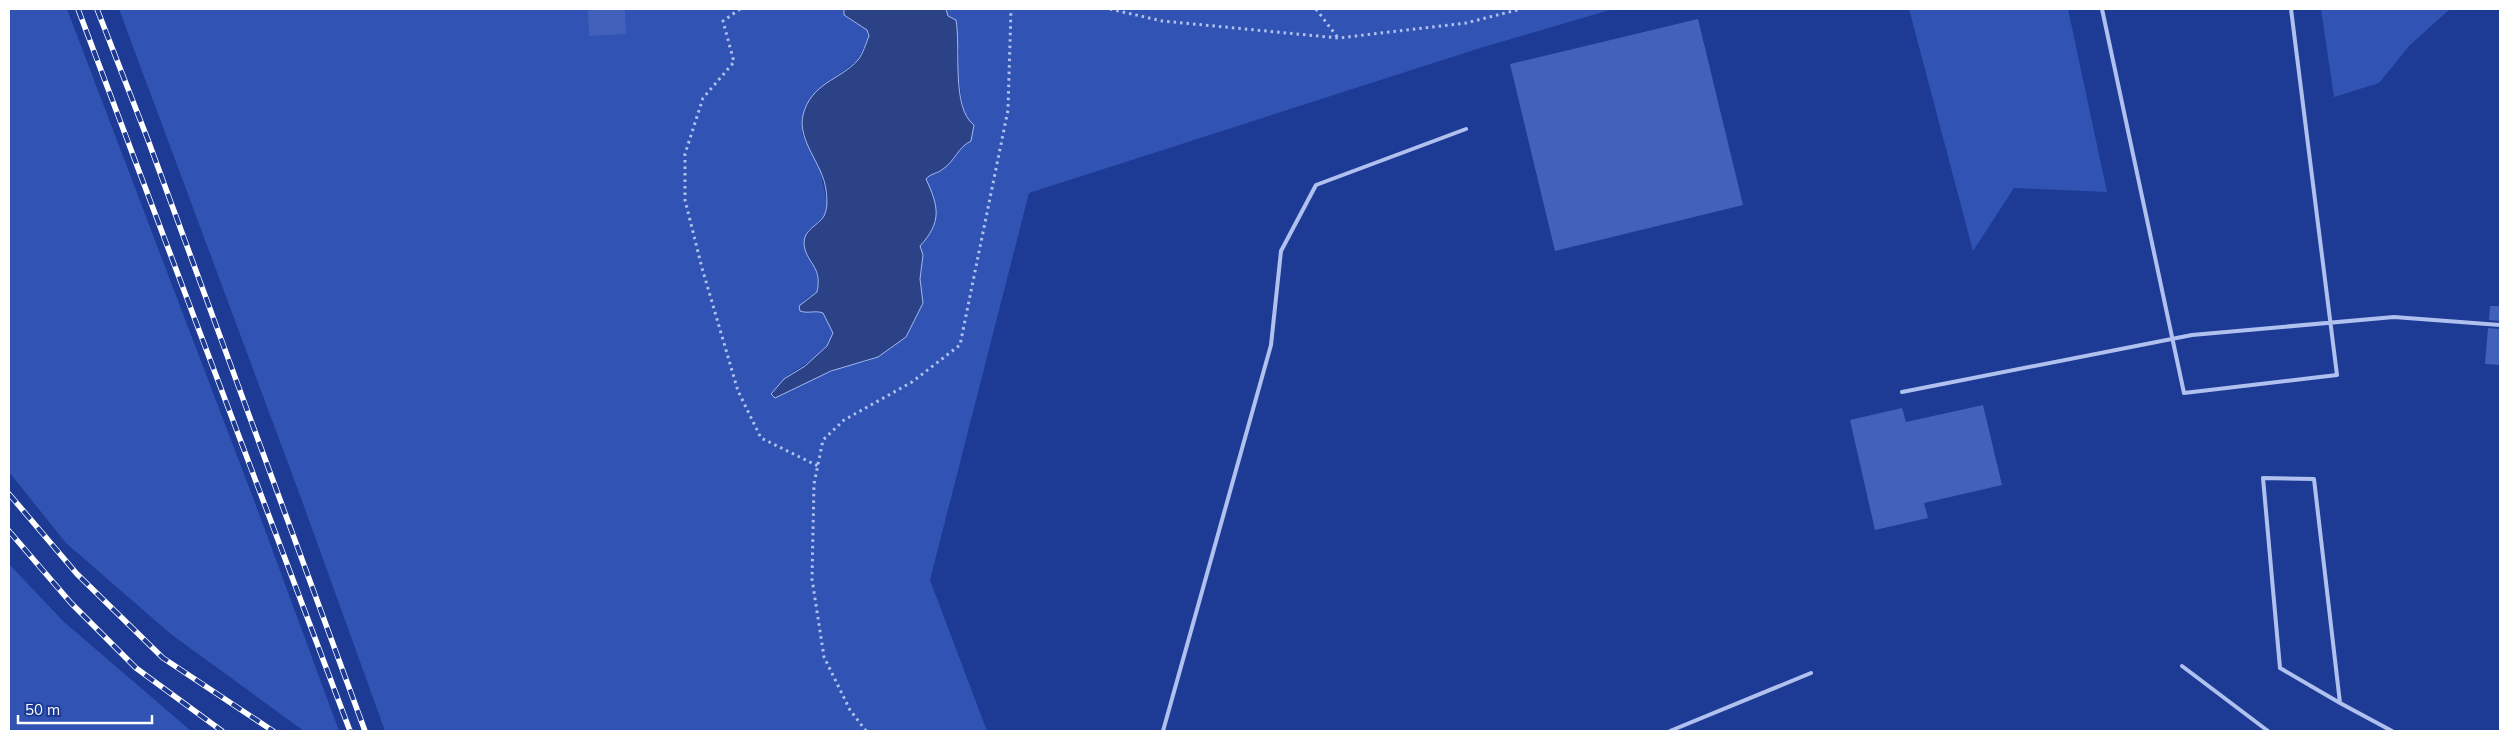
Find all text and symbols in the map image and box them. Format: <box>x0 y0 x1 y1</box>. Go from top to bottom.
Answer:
scale bar <box>18 692 151 724</box>
text: 50 m <box>25 700 60 719</box>

